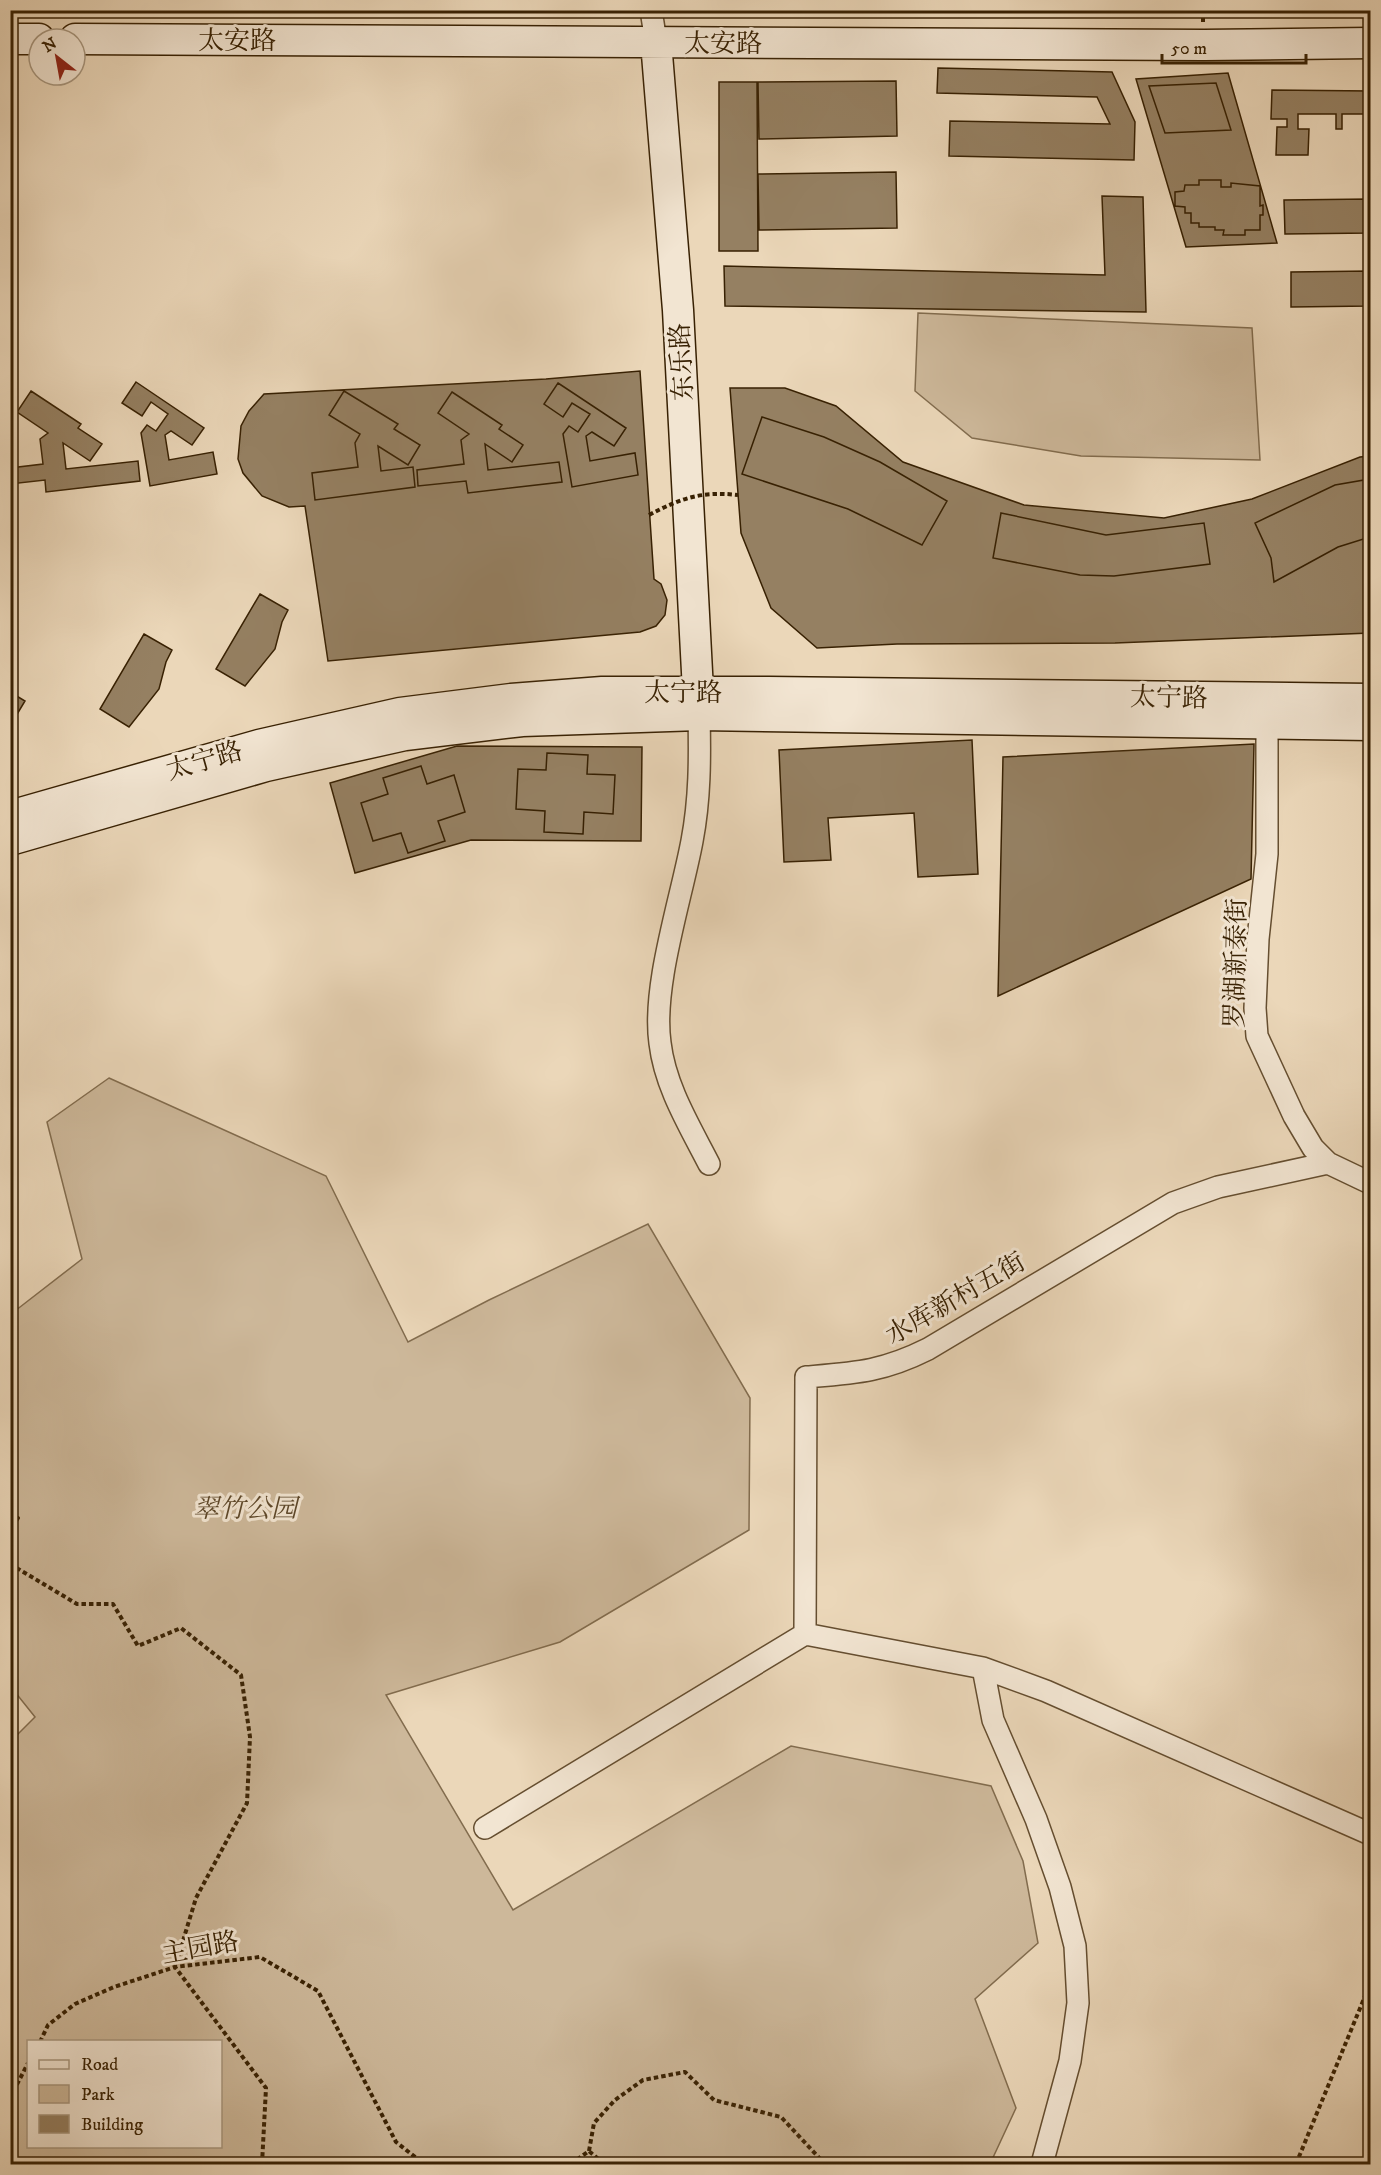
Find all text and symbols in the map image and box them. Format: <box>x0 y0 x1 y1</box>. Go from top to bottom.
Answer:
street label: 太安路 <box>198 25 276 58</box>
north arrow <box>27 27 87 87</box>
scale bar <box>1162 27 1306 65</box>
street label: 太安路 <box>684 28 762 61</box>
text: N <box>39 33 61 57</box>
text: 50 m <box>1171 38 1207 60</box>
street label: 东乐路 <box>664 322 701 402</box>
street label: 太宁路 <box>644 677 722 710</box>
street label: 太宁路 <box>1130 681 1208 716</box>
street label: 太宁路 <box>162 735 246 788</box>
street label: 罗湖新泰街 <box>1219 898 1254 1028</box>
street label: 水库新村五街 <box>880 1246 1032 1353</box>
park label: 翠竹公园 <box>193 1493 301 1526</box>
street label: 主园路 <box>159 1925 242 1972</box>
legend <box>27 2040 222 2148</box>
text: Road <box>81 2054 118 2076</box>
text: Park <box>81 2084 115 2106</box>
text: Building <box>81 2114 143 2136</box>

